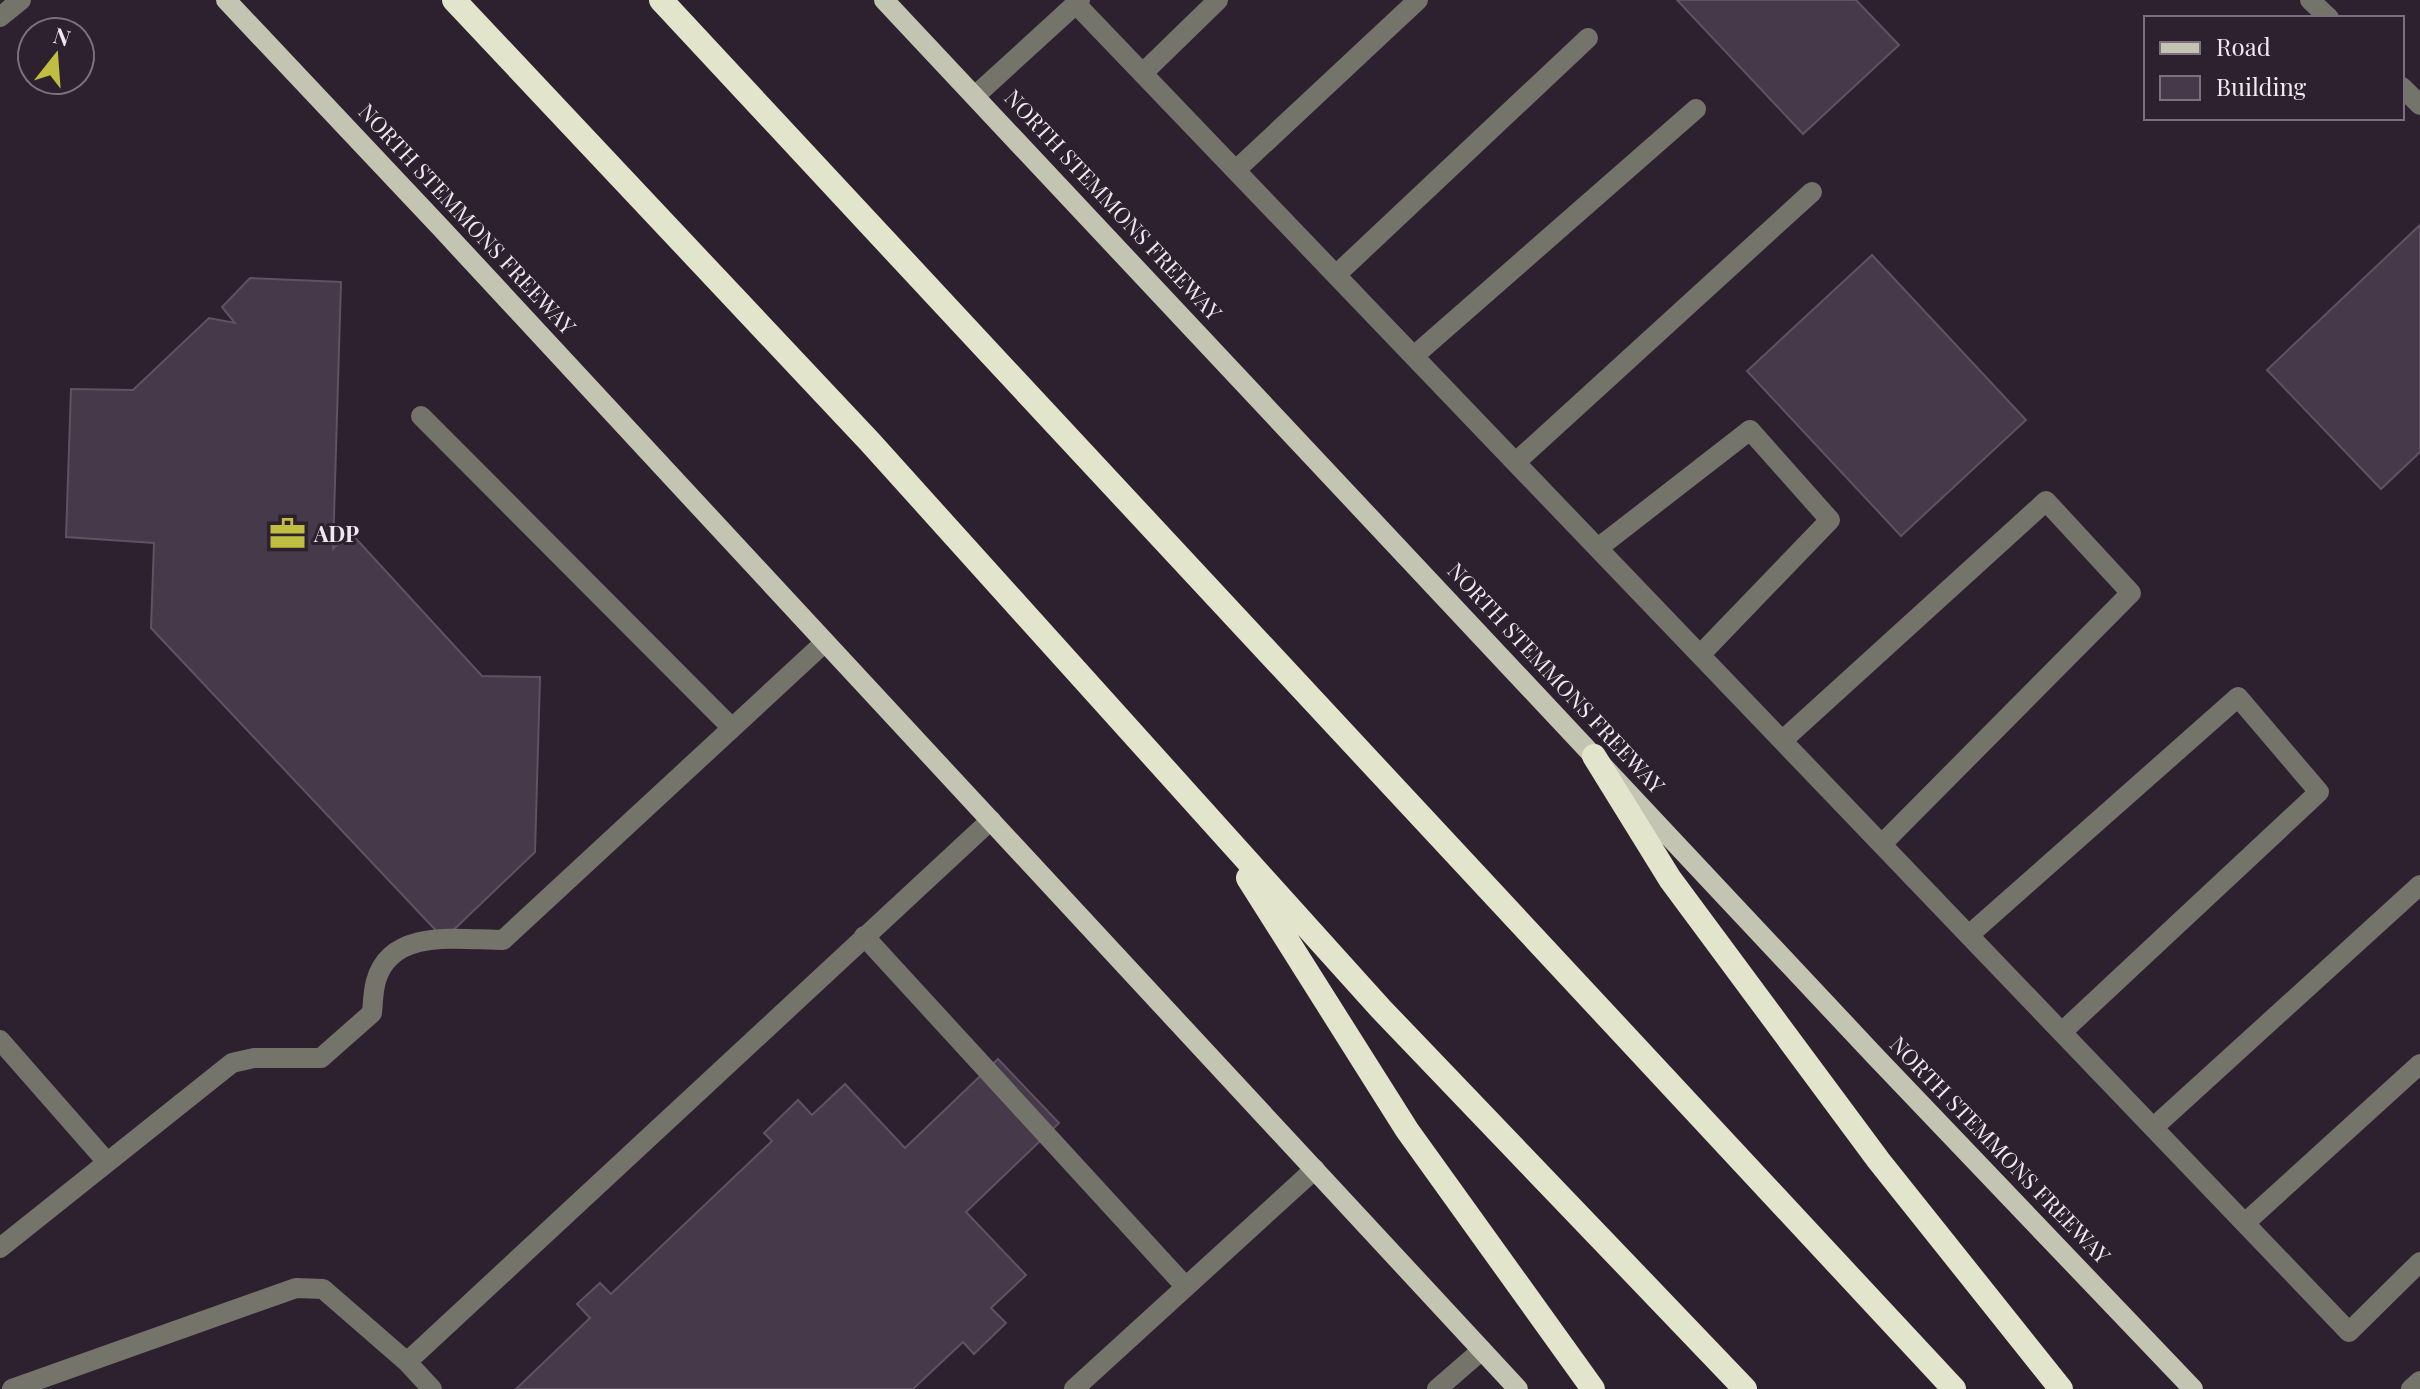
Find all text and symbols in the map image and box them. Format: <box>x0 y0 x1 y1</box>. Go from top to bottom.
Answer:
north arrow <box>16 16 96 96</box>
legend <box>2144 16 2404 120</box>
text: N <box>50 19 74 53</box>
text: Road <box>2216 30 2271 62</box>
text: Building <box>2216 70 2307 102</box>
street label: NORTH STEMMONS FREEWAY <box>999 82 1229 326</box>
street label: NORTH STEMMONS FREEWAY <box>353 96 583 340</box>
office icon: ADP <box>269 515 307 553</box>
place label: ADP <box>313 518 359 548</box>
street label: NORTH STEMMONS FREEWAY <box>1442 555 1672 799</box>
street label: NORTH STEMMONS FREEWAY <box>1884 1029 2118 1270</box>

